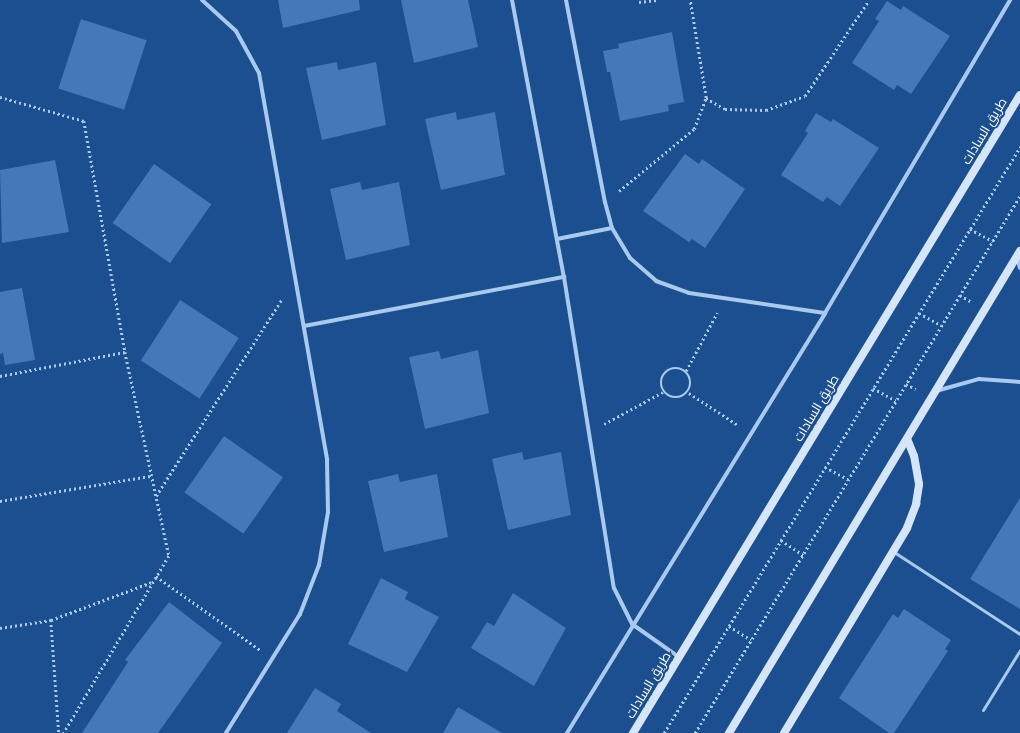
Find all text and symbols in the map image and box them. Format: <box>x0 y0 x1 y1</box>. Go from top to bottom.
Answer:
street label: طريق السادات <box>958 95 1010 167</box>
street label: طريق السادات <box>790 372 842 444</box>
street label: طريق السادات <box>622 649 674 721</box>

